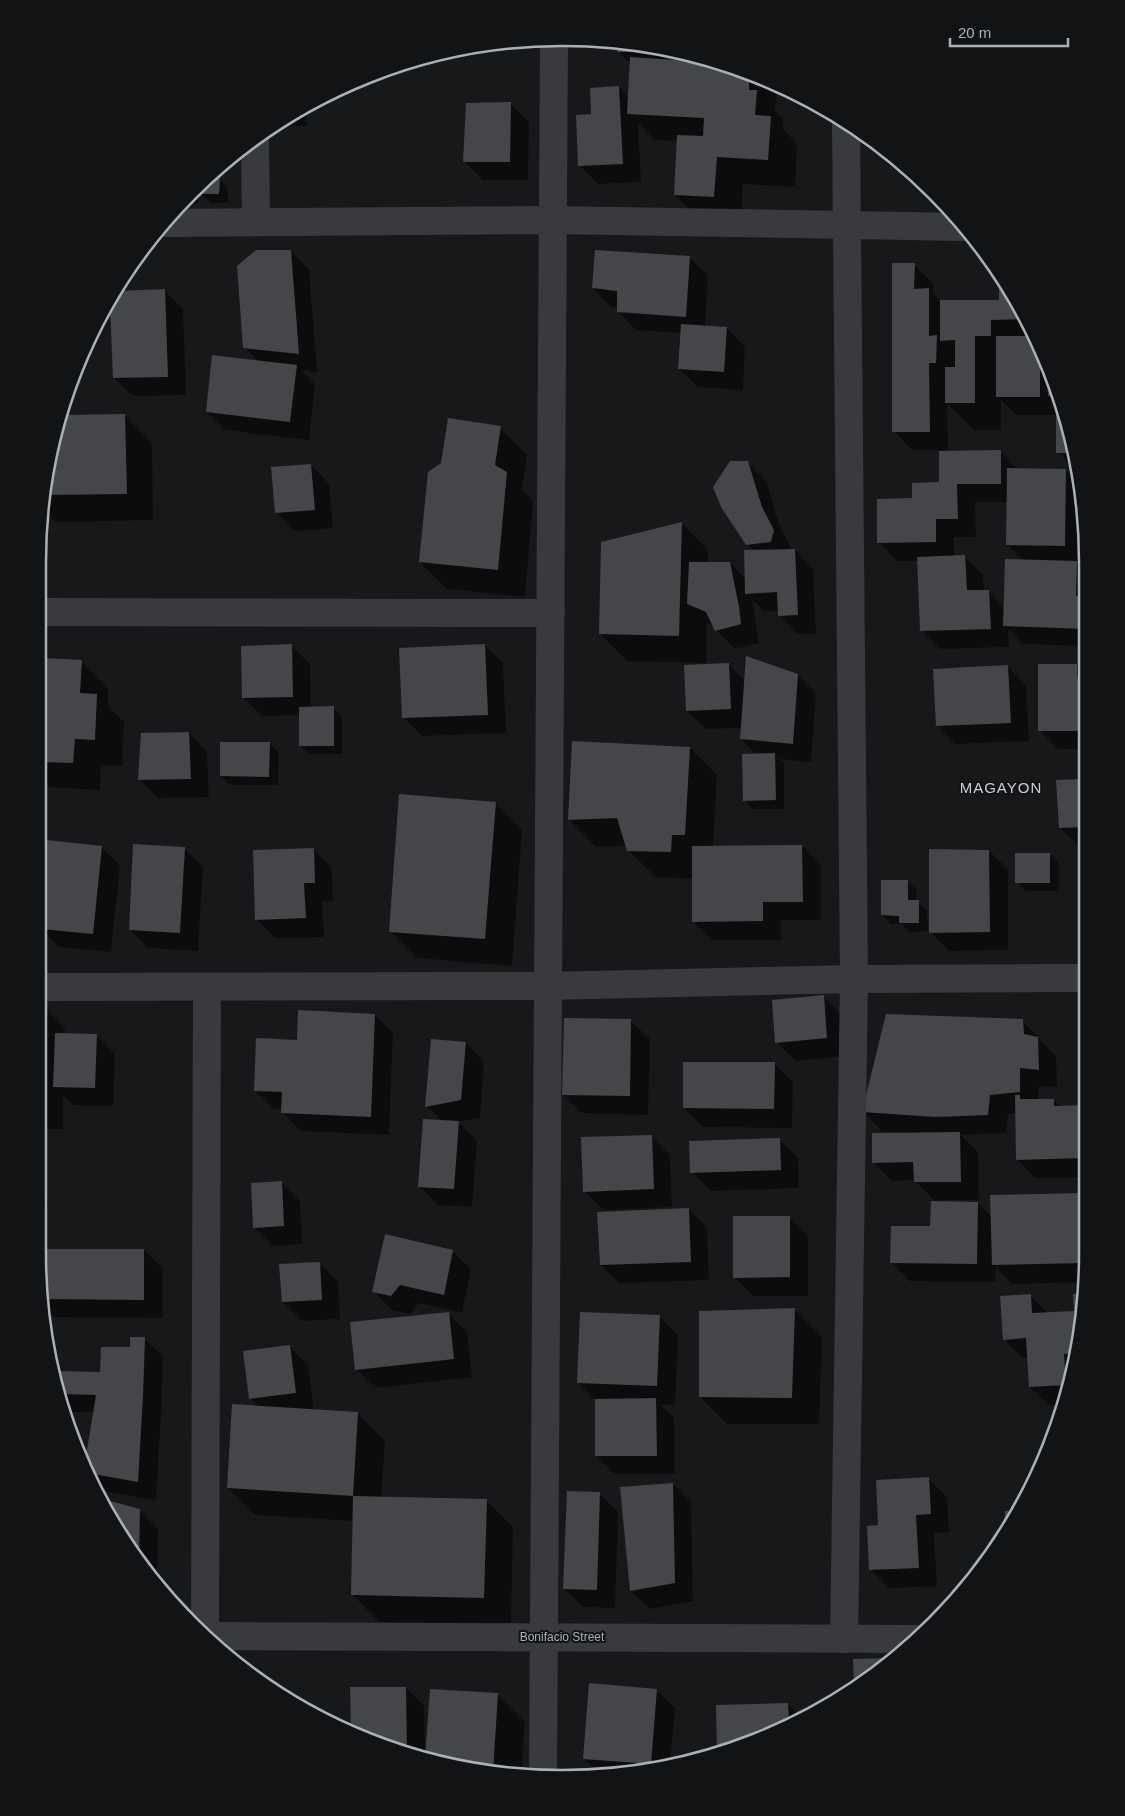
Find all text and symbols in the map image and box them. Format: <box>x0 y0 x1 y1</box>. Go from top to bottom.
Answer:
scale bar <box>950 15 1068 47</box>
text: 20 m <box>958 24 991 41</box>
district label: MAGAYON <box>960 779 1042 796</box>
street label: Bonifacio Street <box>520 1630 605 1644</box>

